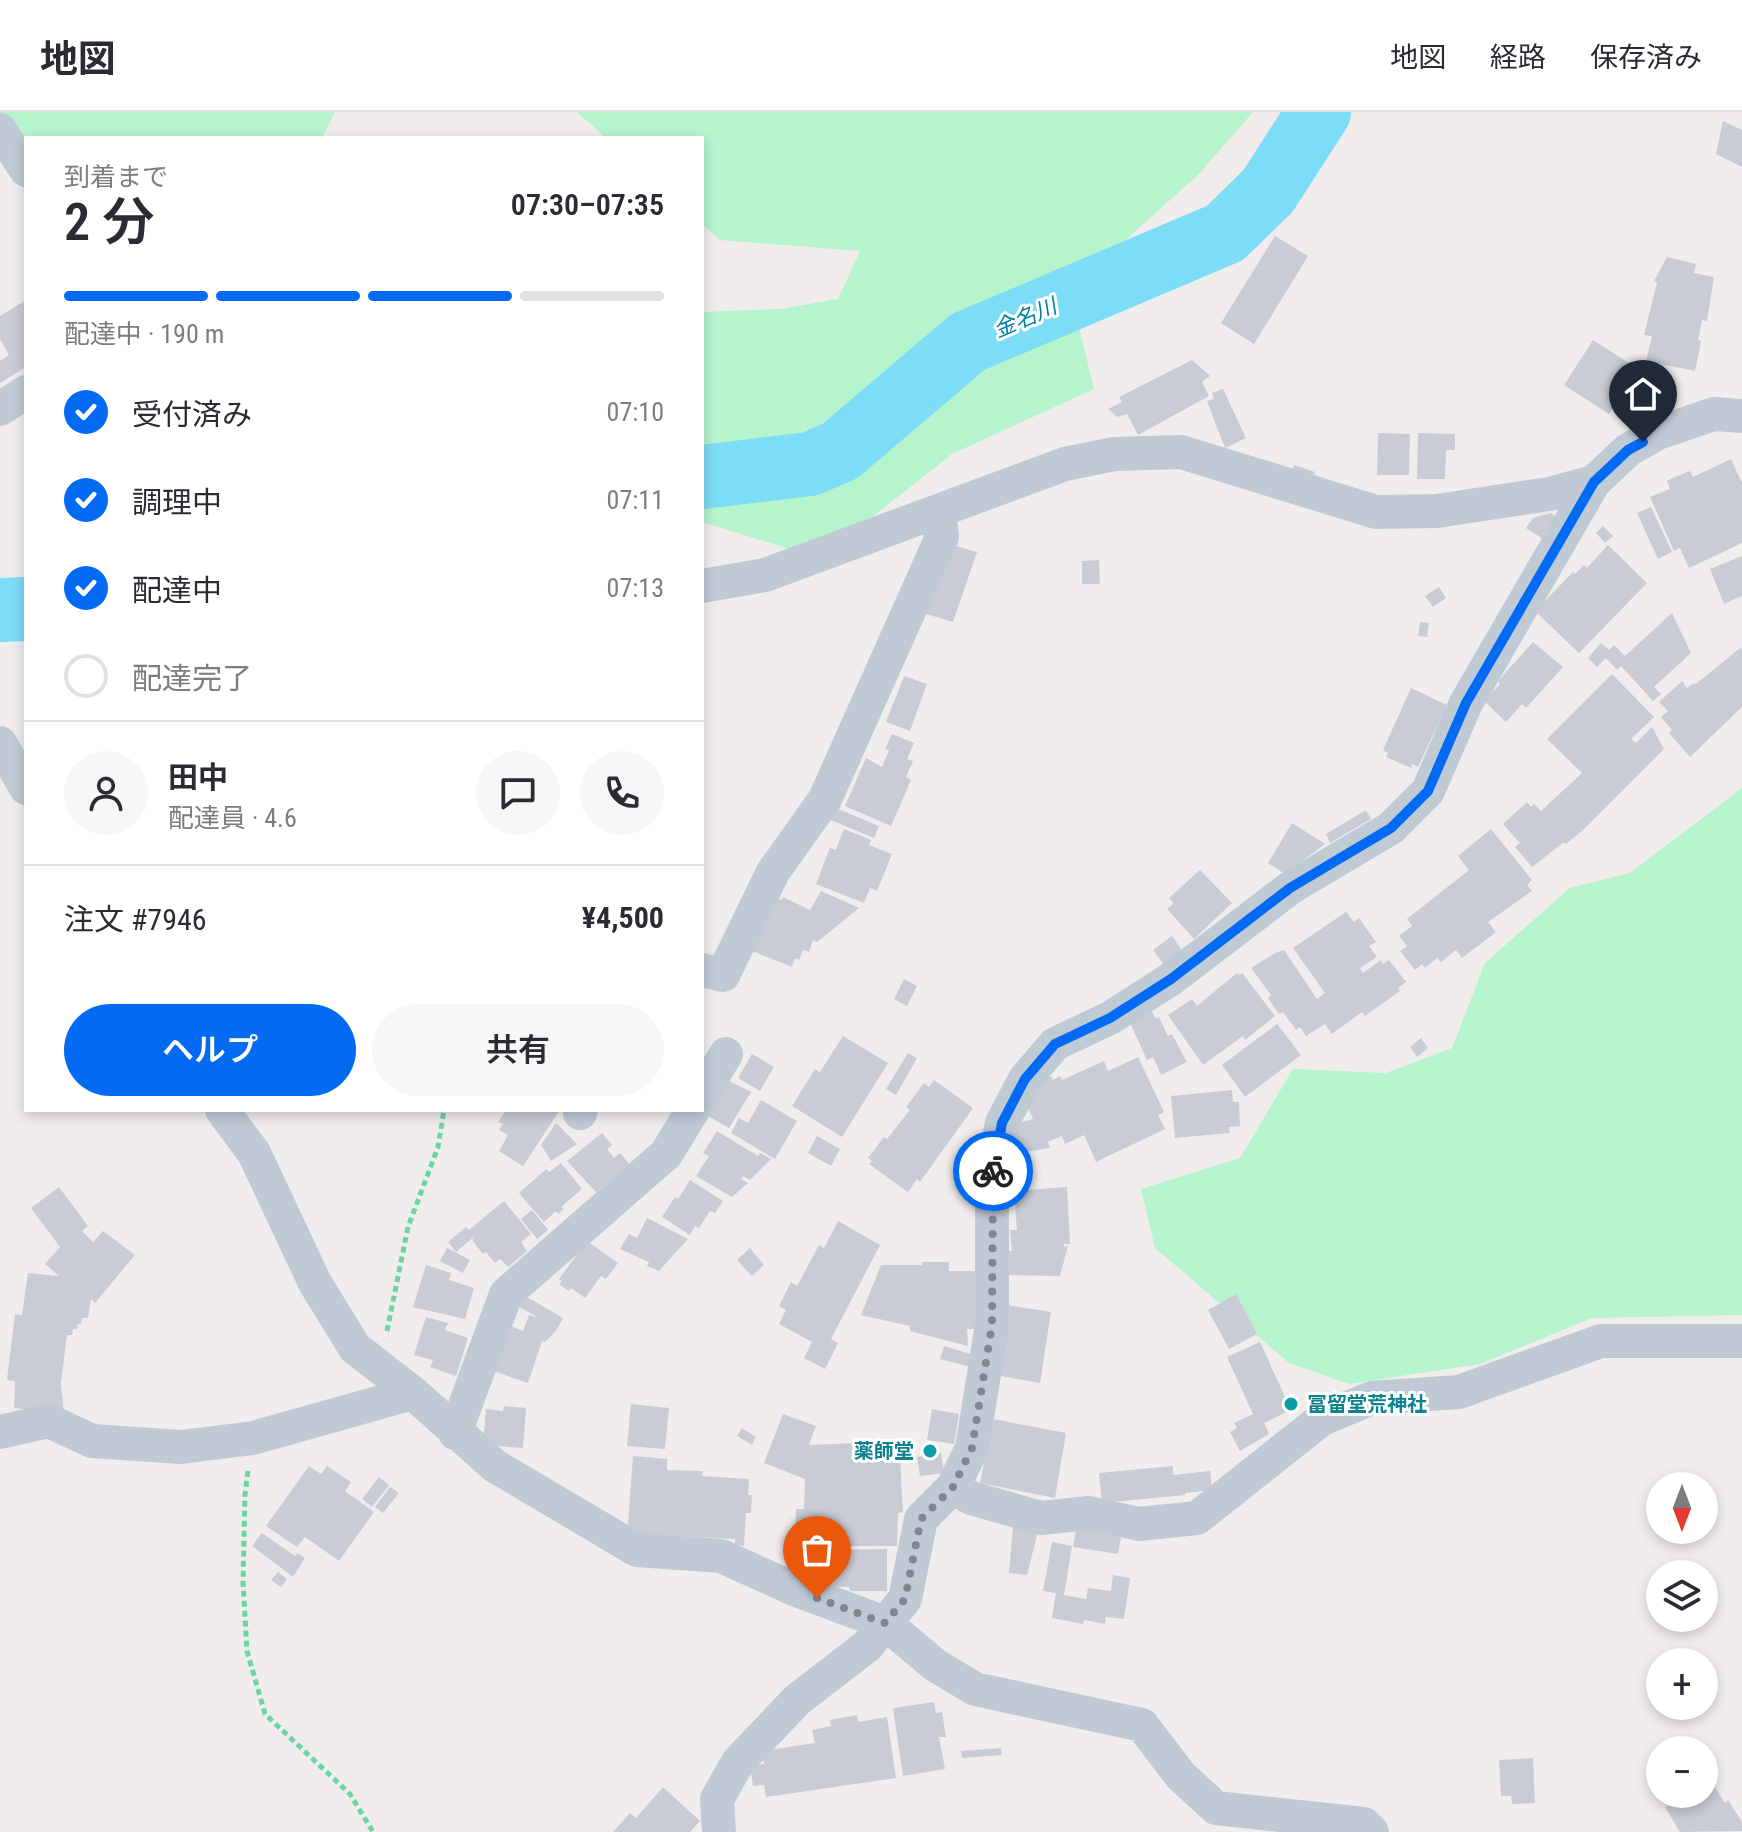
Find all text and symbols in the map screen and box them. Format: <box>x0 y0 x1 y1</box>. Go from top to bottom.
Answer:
text: 地図 <box>40 37 116 81</box>
text: 地図 <box>1390 41 1446 74</box>
text: 経路 <box>1490 41 1546 74</box>
text: 保存済み <box>1590 41 1702 74</box>
text: 到着まで <box>64 162 168 192</box>
text: 07:30–07:35 <box>511 187 664 222</box>
text: 2 分 <box>64 192 154 253</box>
water label: 金名川 <box>990 293 1062 342</box>
text: 配達中 · 190 m <box>64 319 224 349</box>
pin <box>1609 360 1677 442</box>
icon: home <box>1621 372 1665 416</box>
icon: check <box>64 390 108 434</box>
text: 受付済み <box>132 397 252 432</box>
text: 07:10 <box>607 397 664 427</box>
icon: check <box>64 478 108 522</box>
text: 調理中 <box>132 485 222 520</box>
text: 07:11 <box>607 485 664 515</box>
icon: check <box>64 566 108 610</box>
text: 配達中 <box>132 573 222 608</box>
text: 07:13 <box>607 573 664 603</box>
text: 配達完了 <box>132 661 252 696</box>
button: person <box>64 751 148 835</box>
button: chat <box>476 751 560 835</box>
button: phone <box>580 751 664 835</box>
text: 田中 <box>168 760 228 795</box>
text: 配達員 · 4.6 <box>168 803 297 833</box>
text: ¥4,500 <box>582 900 664 935</box>
text: 注文 #7946 <box>64 902 207 937</box>
button: ヘルプ <box>64 1004 356 1096</box>
button: 共有 <box>372 1004 664 1096</box>
courier <box>953 1131 1033 1211</box>
icon: bike <box>971 1149 1015 1193</box>
place label: 冨留堂荒神社 <box>1307 1392 1427 1416</box>
marker: 冨留堂荒神社 <box>1282 1395 1300 1413</box>
place label: 薬師堂 <box>854 1439 914 1463</box>
marker: 薬師堂 <box>921 1442 939 1460</box>
north arrow <box>1646 1472 1718 1544</box>
map controls <box>1646 1472 1718 1808</box>
pin <box>783 1516 851 1598</box>
icon: bag <box>795 1528 839 1572</box>
button: layers <box>1646 1560 1718 1632</box>
button: + <box>1646 1648 1718 1720</box>
button: − <box>1646 1736 1718 1808</box>

